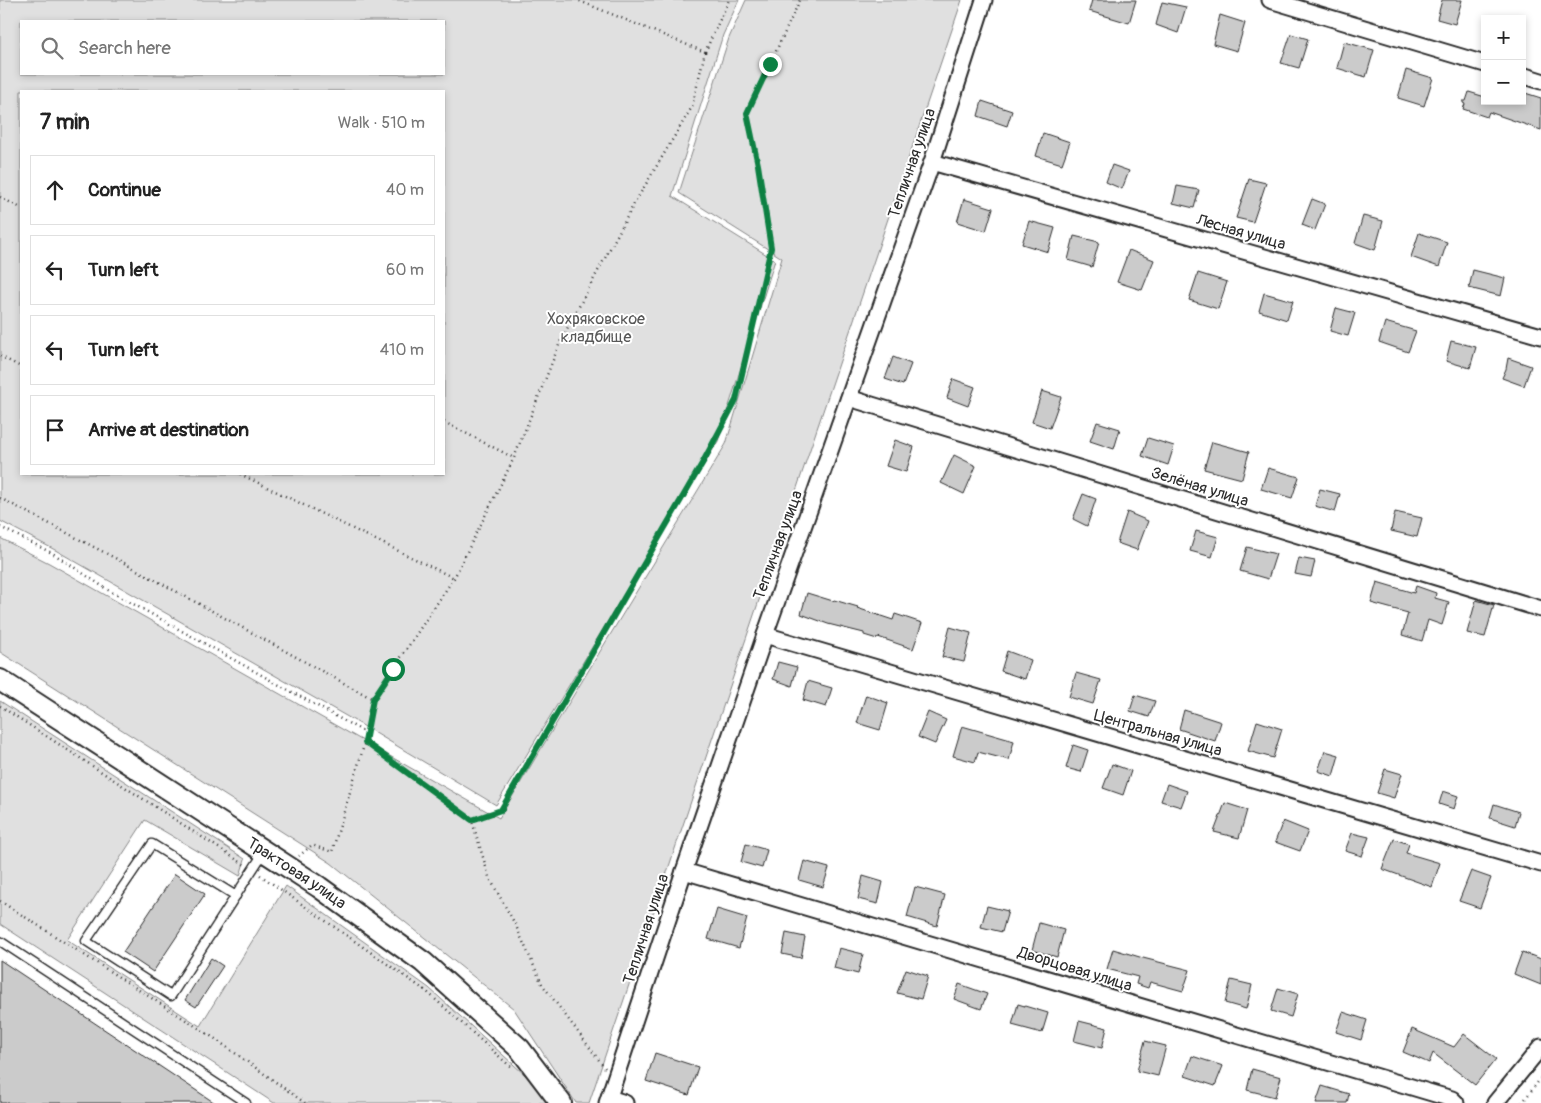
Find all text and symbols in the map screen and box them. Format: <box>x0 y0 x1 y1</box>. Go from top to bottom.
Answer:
map controls <box>1481 15 1526 105</box>
button: + <box>1481 15 1526 60</box>
search box <box>20 20 445 75</box>
icon: search <box>38 34 66 62</box>
text: Search here <box>78 36 171 60</box>
route end <box>759 53 782 76</box>
button: − <box>1481 60 1526 105</box>
street label: Тепличная улица <box>884 105 940 221</box>
text: 7 min <box>40 109 90 136</box>
text: Walk · 510 m <box>338 113 425 133</box>
icon: ahead <box>41 176 69 204</box>
text: Continue <box>88 178 161 202</box>
text: 40 m <box>386 180 424 200</box>
street label: Лесная улица <box>1193 209 1288 254</box>
icon: left <box>41 256 69 284</box>
text: Turn left <box>88 258 158 282</box>
text: 60 m <box>386 260 424 280</box>
park label: Хохряковское кладбище <box>547 309 645 347</box>
icon: left <box>41 336 69 364</box>
text: Turn left <box>88 338 158 362</box>
text: 410 m <box>380 340 424 360</box>
icon: arrive <box>41 416 69 444</box>
text: Arrive at destination <box>88 418 249 442</box>
street label: Зелёная улица <box>1149 463 1251 511</box>
street label: Тепличная улица <box>749 488 807 602</box>
route start <box>382 658 405 681</box>
street label: Центральная улица <box>1092 705 1224 761</box>
street label: Трактовая улица <box>243 833 350 913</box>
street label: Тепличная улица <box>619 871 673 987</box>
street label: Дворцовая улица <box>1015 942 1135 996</box>

